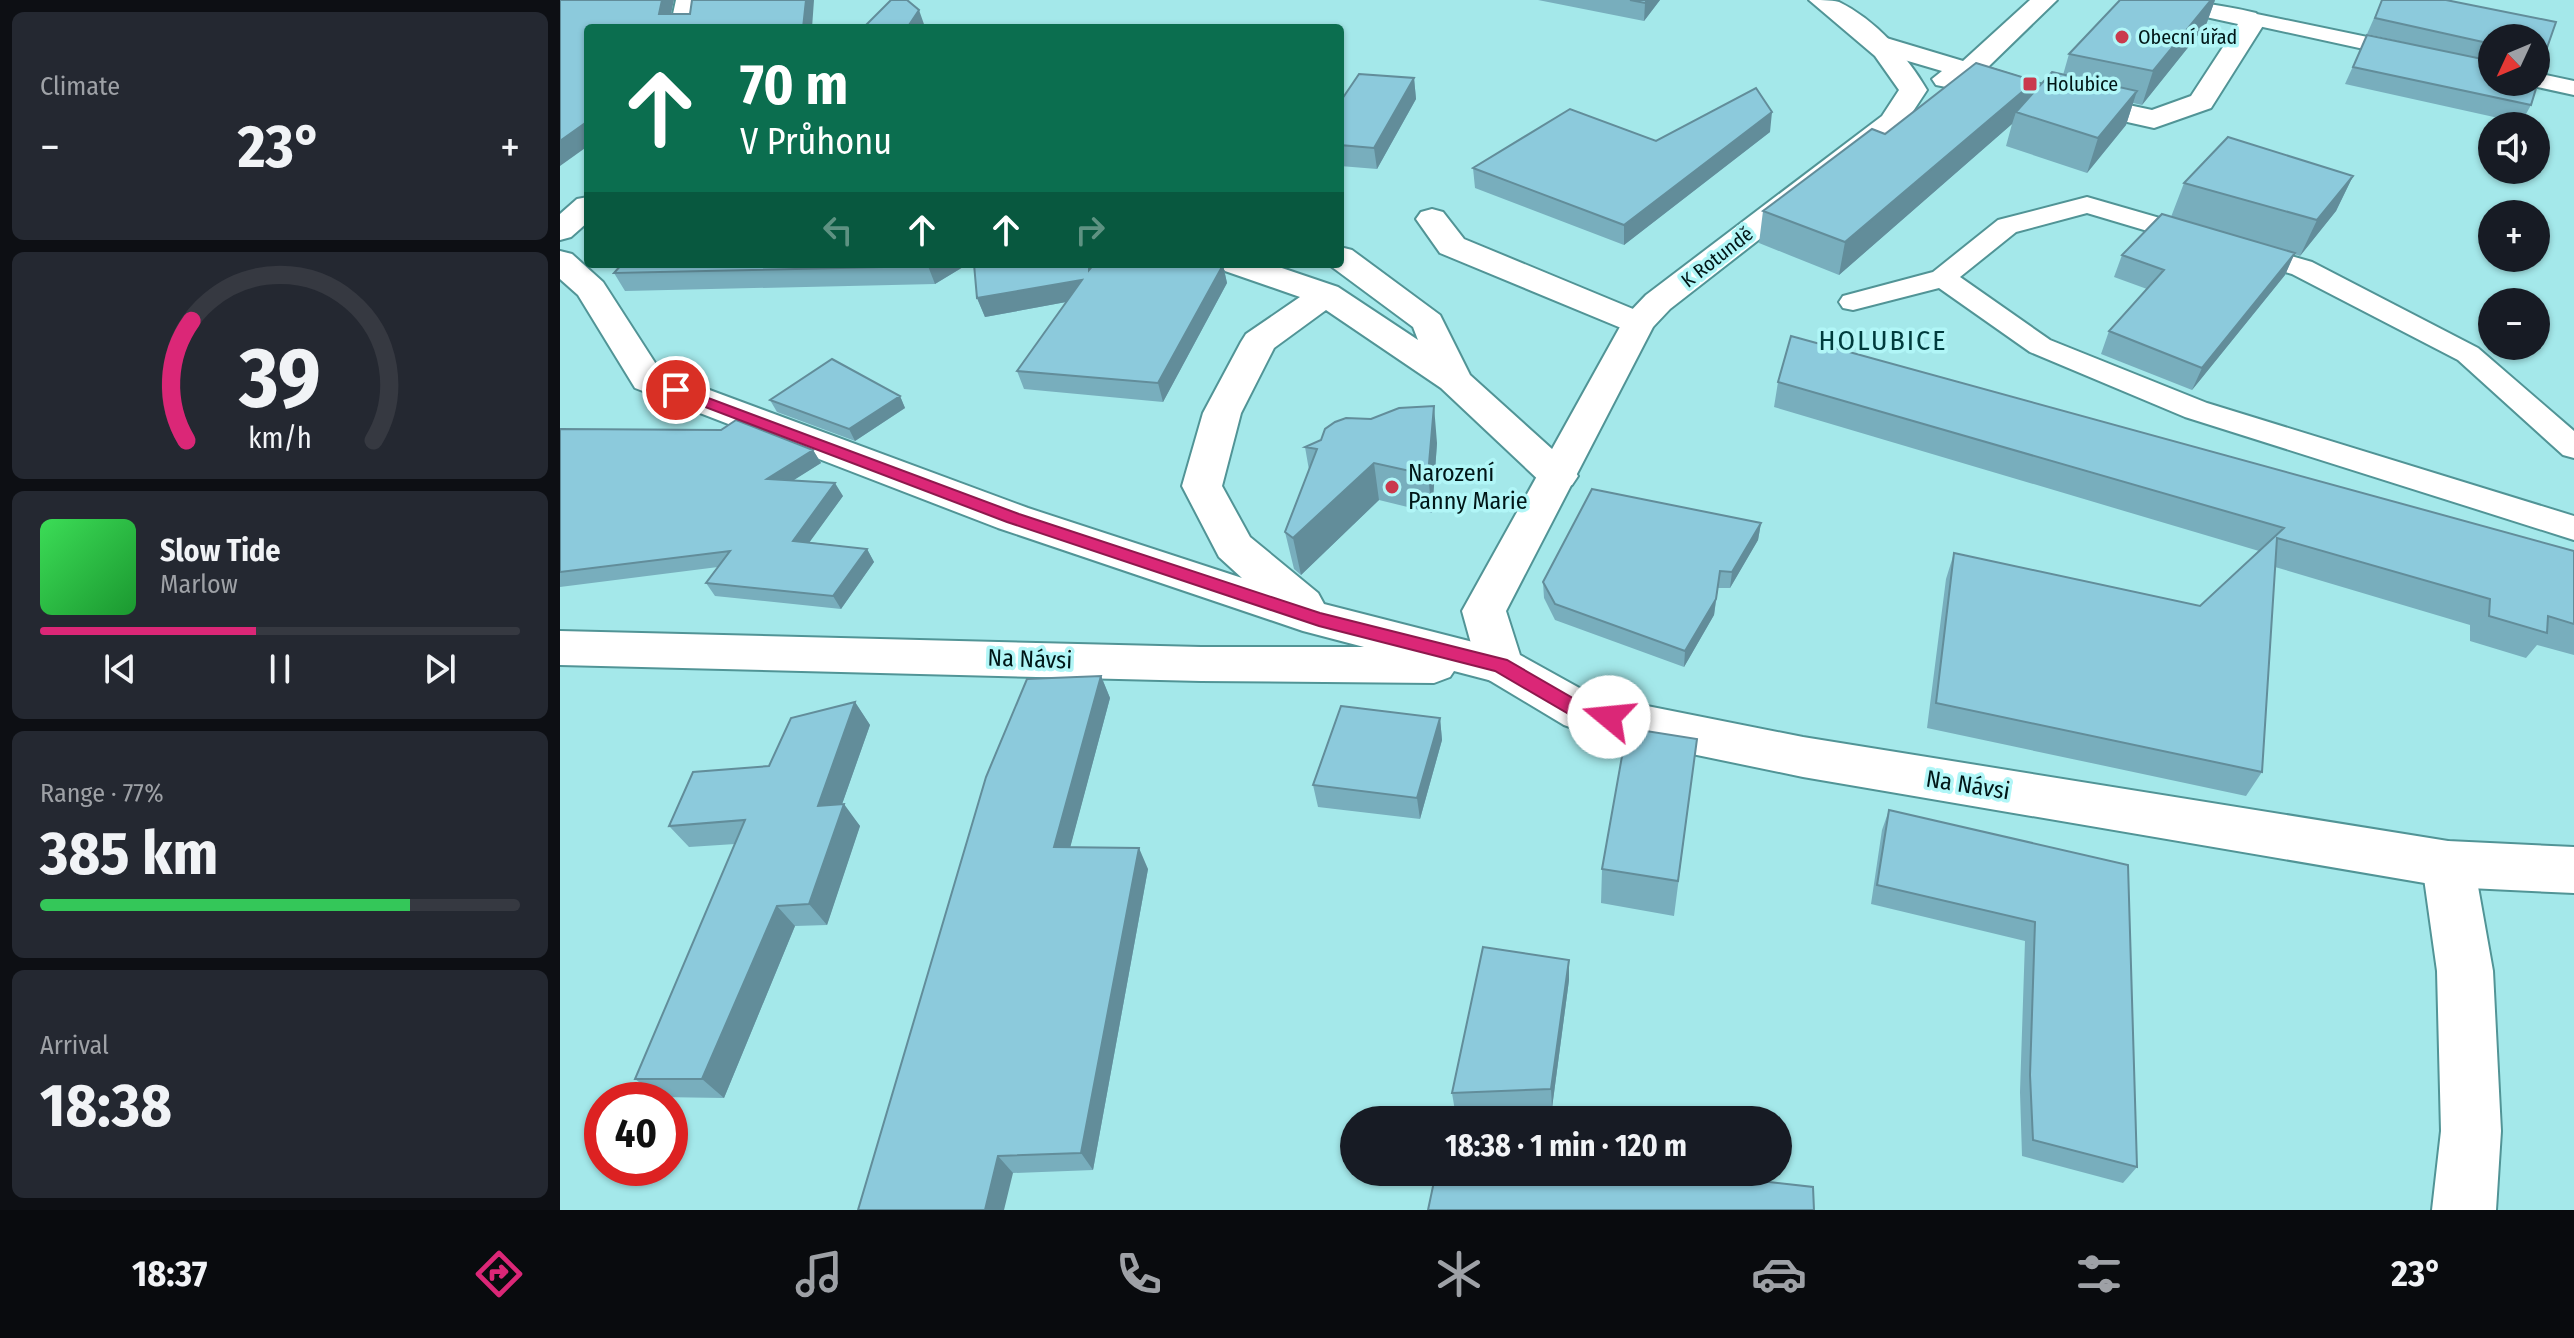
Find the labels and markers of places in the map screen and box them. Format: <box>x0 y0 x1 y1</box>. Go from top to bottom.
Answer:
place label: Obecní úřad <box>2138 25 2237 49</box>
marker: Obecní úřad <box>2113 28 2131 46</box>
place label: Holubice <box>2046 72 2118 96</box>
marker: Holubice <box>2021 75 2039 93</box>
pin <box>642 356 710 424</box>
place label: Narození Panny Marie <box>1408 459 1528 515</box>
marker: Narození Panny Marie <box>1383 478 1401 496</box>

